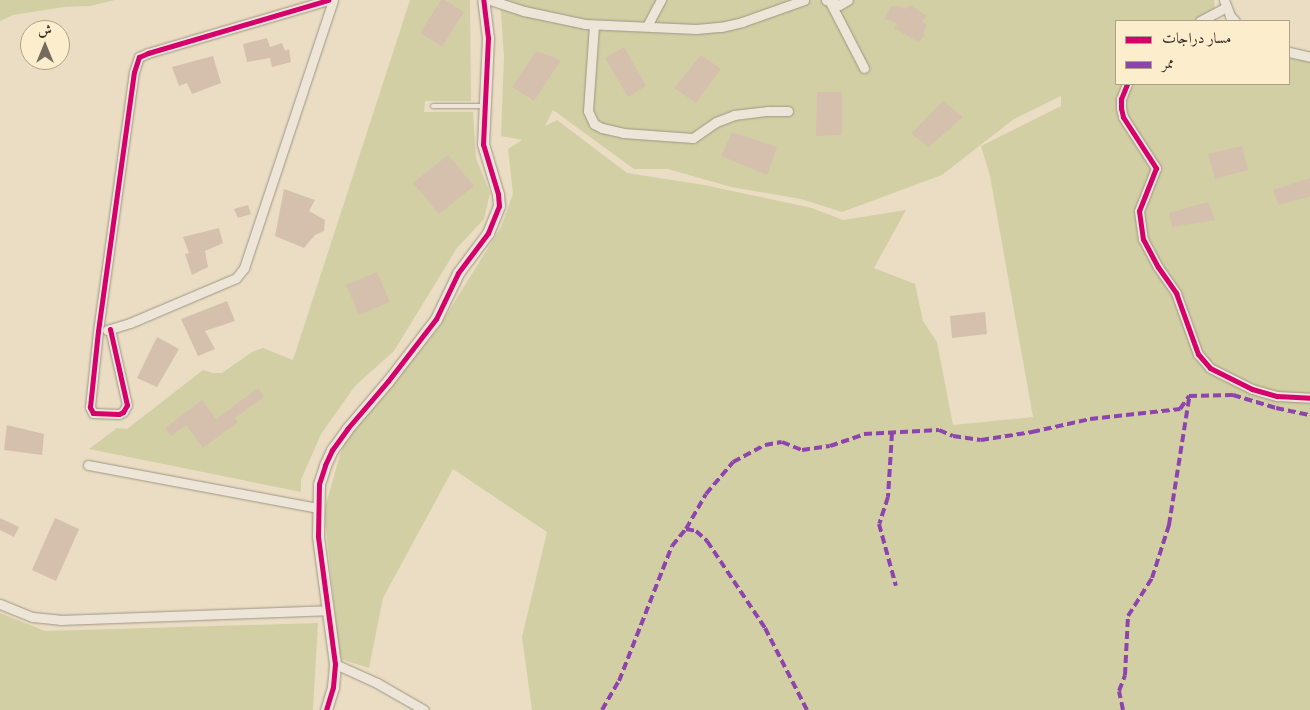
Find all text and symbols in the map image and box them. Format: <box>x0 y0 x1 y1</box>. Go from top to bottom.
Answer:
north arrow <box>20 20 70 70</box>
legend <box>1115 20 1290 85</box>
text: ش <box>38 22 52 39</box>
text: مسار دراجات <box>1162 29 1231 47</box>
text: ممر <box>1162 54 1174 72</box>

